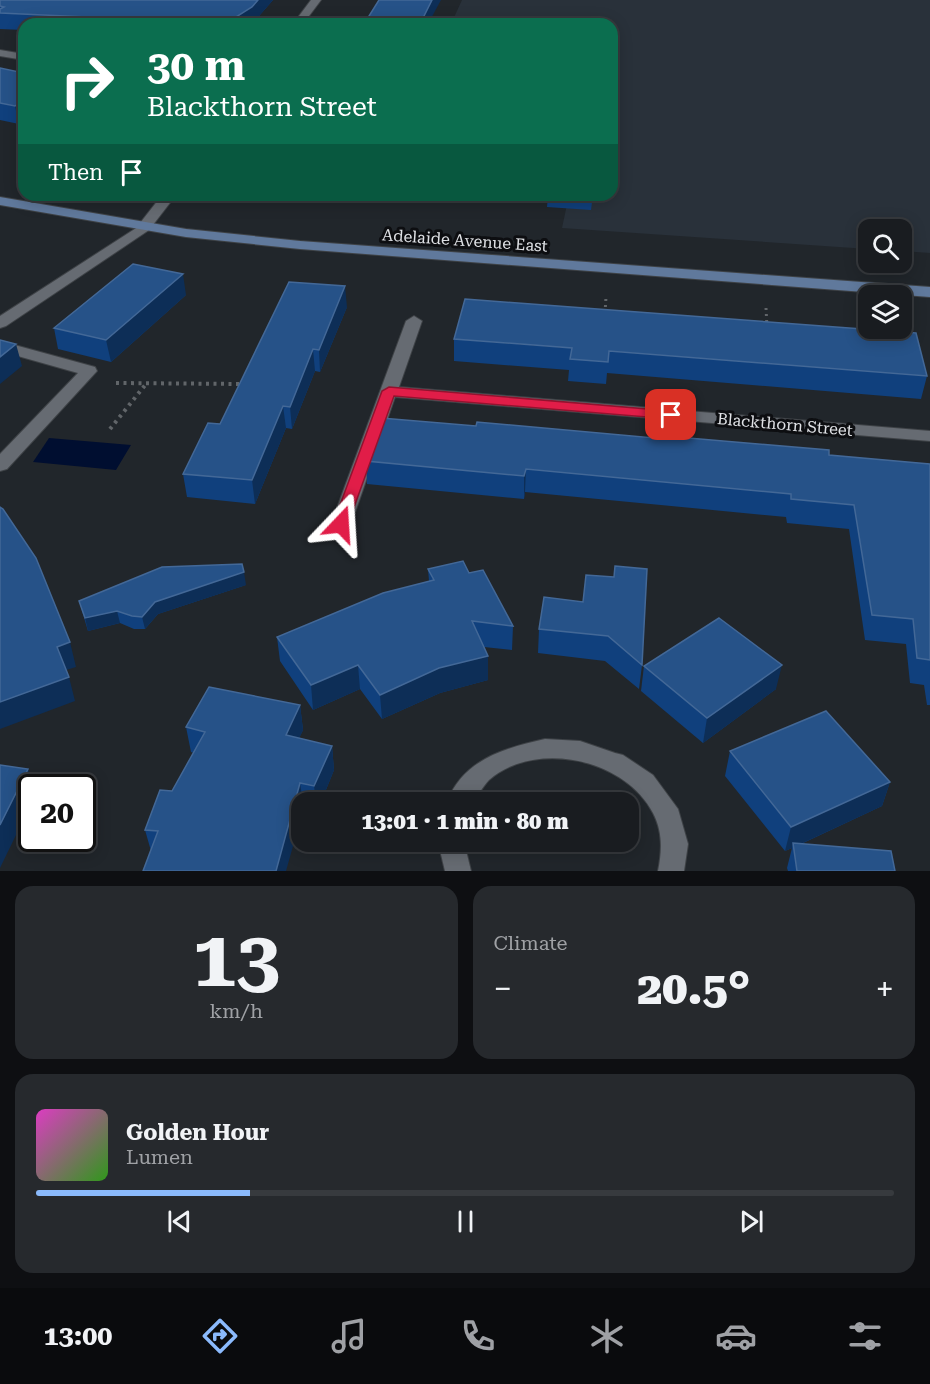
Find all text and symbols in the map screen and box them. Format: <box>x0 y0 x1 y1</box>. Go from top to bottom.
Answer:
text: 30 m <box>147 41 245 90</box>
icon: right <box>48 42 126 120</box>
text: Blackthorn Street <box>147 91 377 123</box>
icon: arrive <box>115 156 148 189</box>
text: Then <box>48 160 103 185</box>
map controls <box>858 219 912 339</box>
button: search <box>858 219 912 273</box>
street label: Adelaide Avenue East <box>382 225 548 256</box>
button: layers <box>858 285 912 339</box>
pin <box>645 389 696 440</box>
icon: arrive <box>654 398 687 431</box>
street label: Blackthorn Street <box>716 409 854 440</box>
position arrow <box>309 492 373 556</box>
speed limit sign: 20 <box>18 774 96 852</box>
text: 13:01 · 1 min · 80 m <box>361 809 569 834</box>
text: 13 <box>193 914 280 1005</box>
text: Climate <box>494 931 568 955</box>
text: 20.5° <box>637 962 750 1015</box>
text: − <box>494 969 512 1008</box>
text: + <box>876 969 894 1008</box>
text: km/h <box>209 999 263 1023</box>
text: Golden Hour <box>126 1120 269 1145</box>
text: Lumen <box>126 1145 193 1169</box>
icon: previous <box>163 1205 196 1238</box>
icon: pause <box>449 1205 482 1238</box>
icon: next <box>735 1205 768 1238</box>
icon: directions <box>199 1315 241 1357</box>
icon: music <box>328 1315 370 1357</box>
icon: phone <box>457 1315 499 1357</box>
icon: climate <box>586 1315 628 1357</box>
icon: car <box>715 1315 757 1357</box>
icon: filters <box>844 1315 886 1357</box>
text: 13:00 <box>44 1320 112 1352</box>

